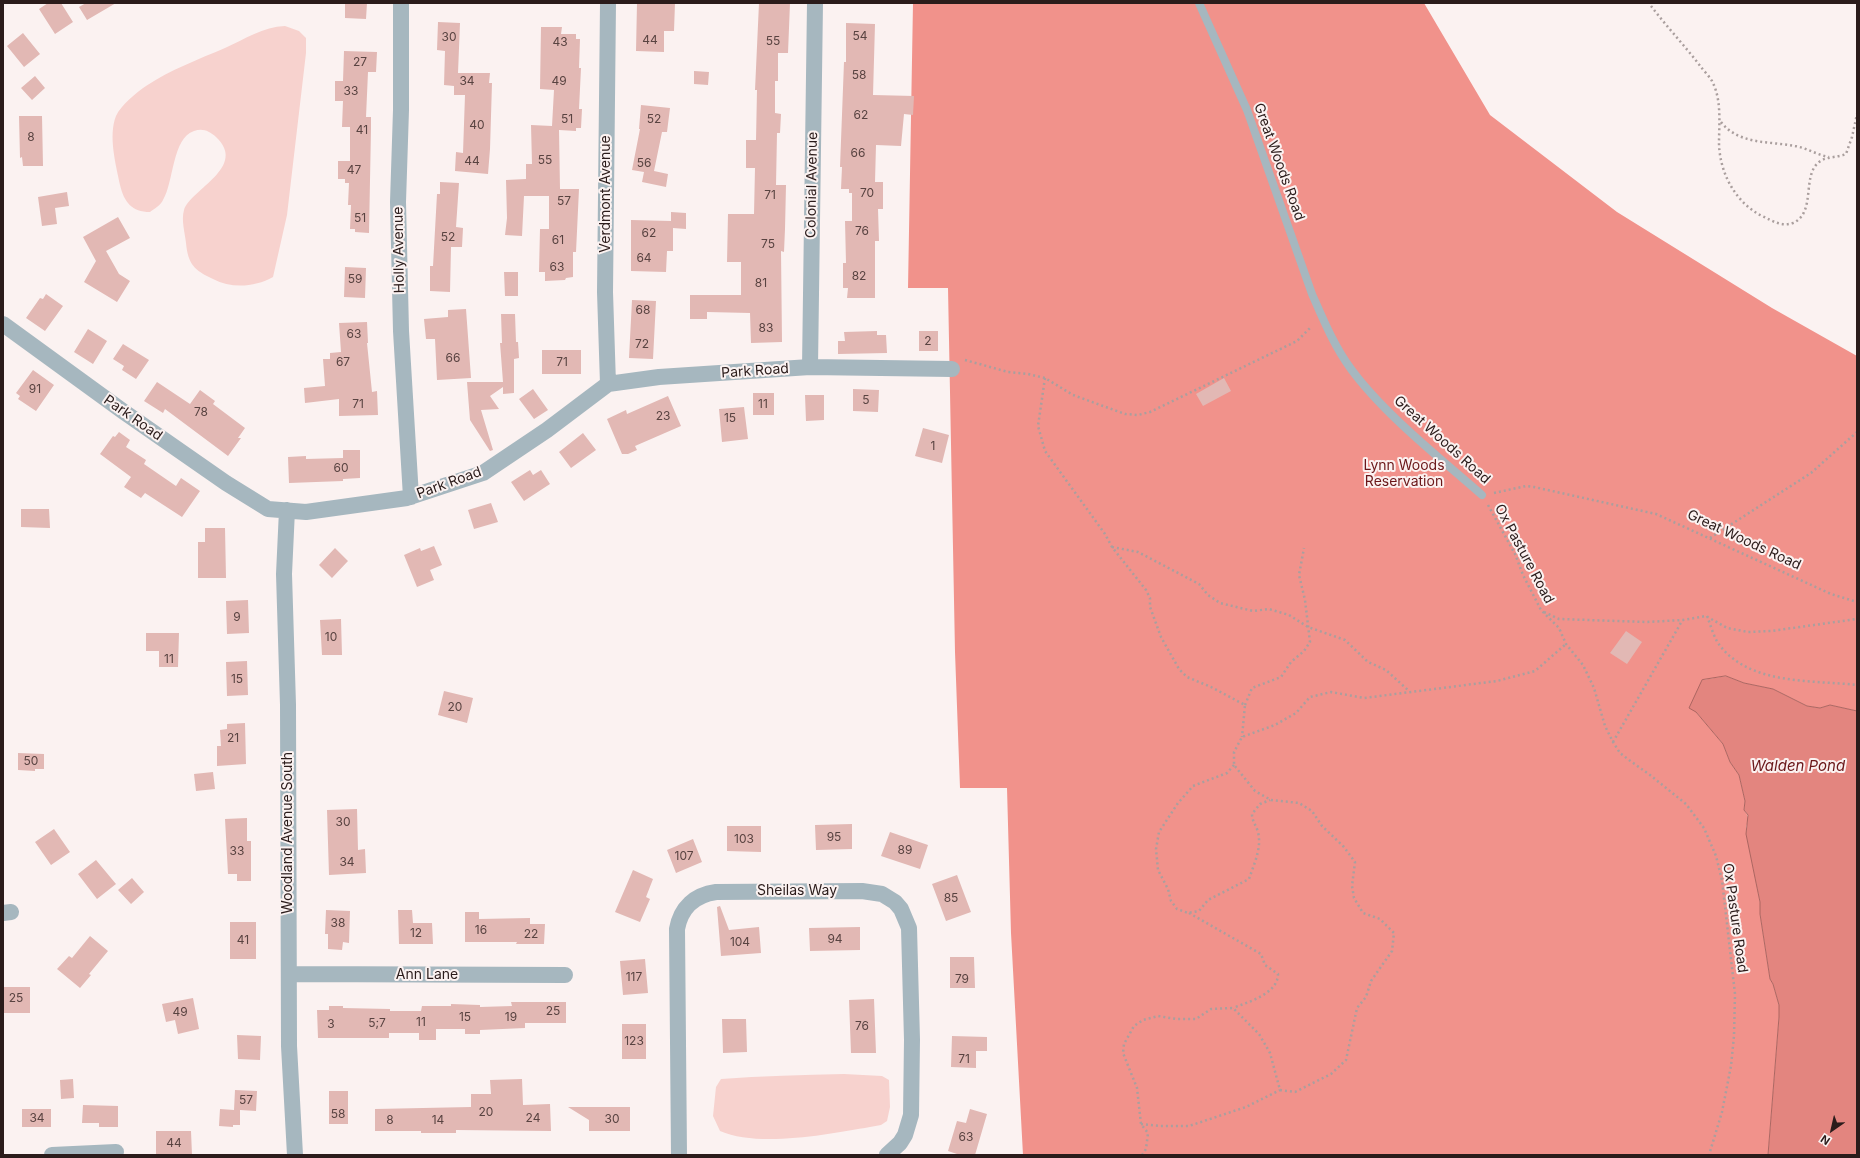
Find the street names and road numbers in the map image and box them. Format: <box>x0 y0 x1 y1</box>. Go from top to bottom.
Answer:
street label: Great Woods Road <box>1250 101 1308 223</box>
street label: Colonial Avenue <box>803 132 821 238</box>
street label: Verdmont Avenue <box>598 135 614 253</box>
street label: Holly Avenue <box>390 207 408 293</box>
street label: Park Road <box>721 360 789 382</box>
street label: Park Road <box>100 392 166 444</box>
street label: Great Woods Road <box>1390 392 1494 488</box>
street label: Park Road <box>414 464 484 502</box>
street label: Ox Pasture Road <box>1491 501 1557 607</box>
street label: Great Woods Road <box>1684 506 1804 574</box>
street label: Woodland Avenue South <box>280 752 296 914</box>
street label: Ox Pasture Road <box>1719 862 1751 974</box>
street label: Sheilas Way <box>757 883 837 899</box>
street label: Ann Lane <box>396 967 458 983</box>

